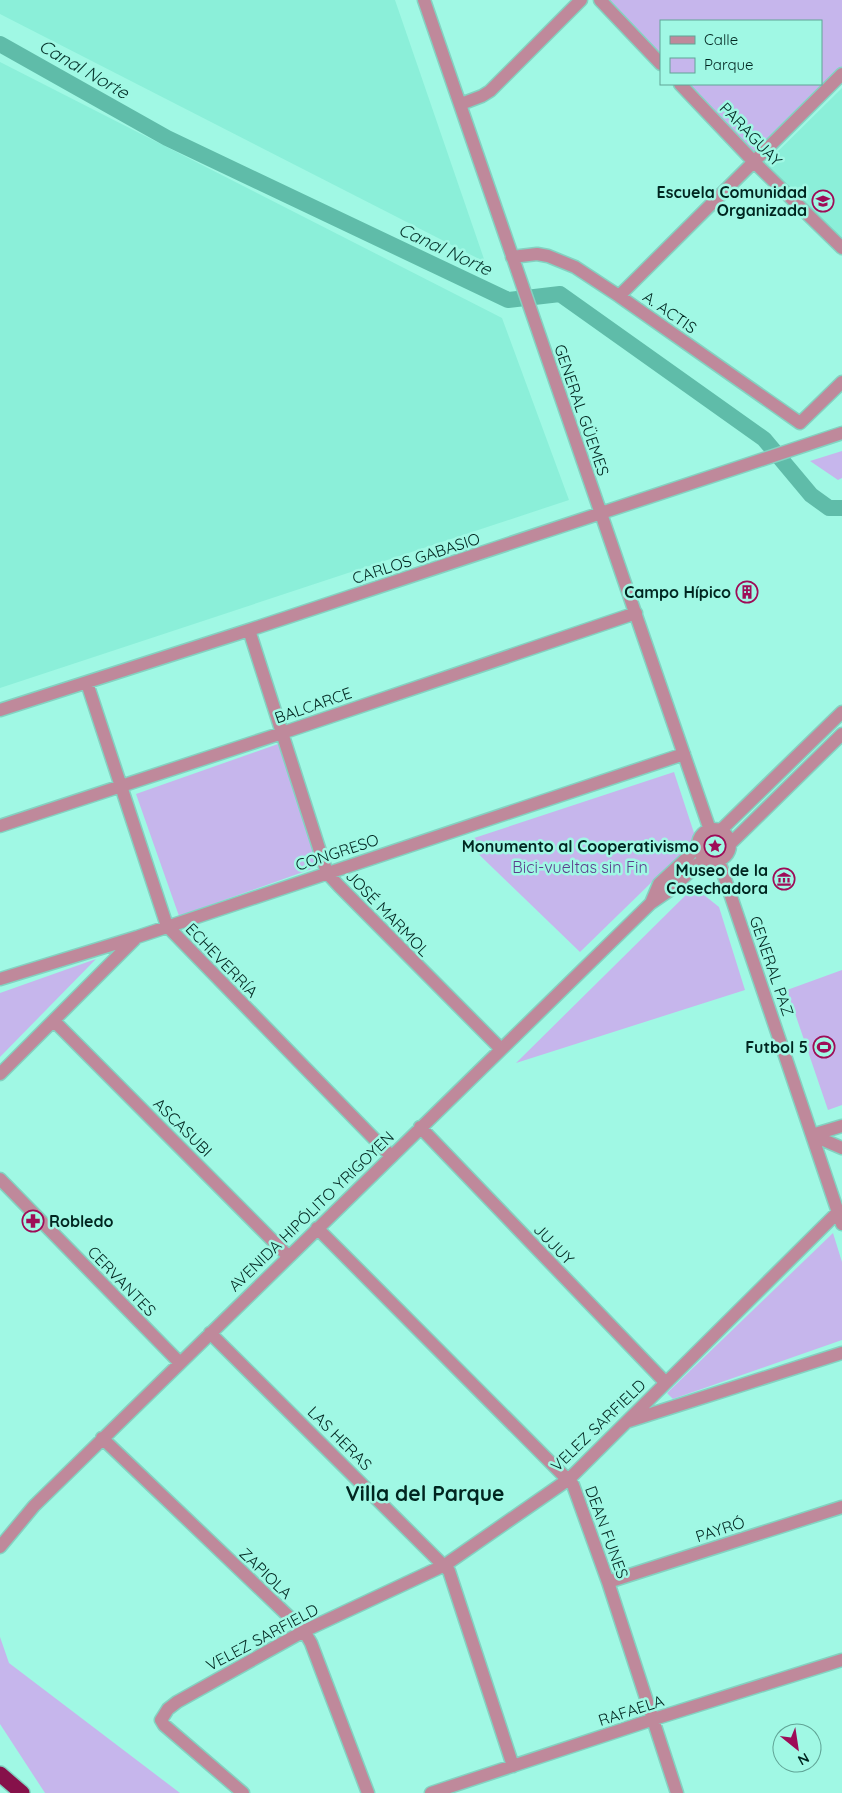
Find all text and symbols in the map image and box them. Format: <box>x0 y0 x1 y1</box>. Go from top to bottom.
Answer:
legend <box>660 20 822 85</box>
text: Calle <box>704 30 738 49</box>
water label: Canal Norte <box>35 34 134 104</box>
text: Parque <box>704 55 754 74</box>
street label: PARAGUAY <box>716 98 786 170</box>
place label: Escuela Comunidad Organizada <box>657 182 807 220</box>
school or university icon: Escuela Comunidad Organizada <box>811 189 835 213</box>
water label: Canal Norte <box>395 217 496 281</box>
street label: A. ACTIS <box>639 286 701 338</box>
street label: GENERAL GÜEMES <box>550 342 614 478</box>
street label: CARLOS GABASIO <box>350 528 482 588</box>
building icon: Campo Hípico <box>735 580 759 604</box>
place label: Campo Hípico <box>624 582 731 602</box>
street label: BALCARCE <box>272 683 354 727</box>
street label: CONGRESO <box>293 829 381 875</box>
place icon: Monumento al Cooperativismo <box>703 834 727 858</box>
place label: Monumento al Cooperativismo <box>462 836 699 856</box>
park label: Bici-vueltas sin Fin <box>512 857 648 877</box>
place label: Museo de la Cosechadora <box>666 860 768 898</box>
street label: JOSÉ MARMOL <box>342 866 434 961</box>
museum icon: Museo de la Cosechadora <box>772 867 796 891</box>
street label: GENERAL PAZ <box>746 913 798 1019</box>
street label: ECHEVERRÍA <box>182 919 262 1001</box>
sports icon: Futbol 5 <box>812 1035 836 1059</box>
place label: Futbol 5 <box>745 1037 808 1057</box>
street label: ASCASUBI <box>149 1093 217 1161</box>
street label: AVENIDA HIPÓLITO YRIGOYEN <box>224 1127 398 1295</box>
pharmacy icon: Robledo <box>21 1209 45 1233</box>
place label: Robledo <box>49 1211 114 1231</box>
street label: JUJUY <box>530 1219 579 1269</box>
street label: CERVANTES <box>84 1242 160 1320</box>
street label: VELEZ SARFIELD <box>546 1375 650 1475</box>
street label: LAS HERAS <box>304 1402 376 1474</box>
district label: Villa del Parque <box>345 1480 505 1506</box>
street label: DEAN FUNES <box>581 1483 633 1581</box>
street label: PAYRÓ <box>693 1512 747 1546</box>
street label: ZAPIOLA <box>236 1543 296 1603</box>
street label: VELEZ SARFIELD <box>202 1599 322 1675</box>
street label: RAFAELA <box>596 1690 666 1730</box>
north arrow <box>772 1723 822 1773</box>
text: N <box>795 1749 812 1770</box>

